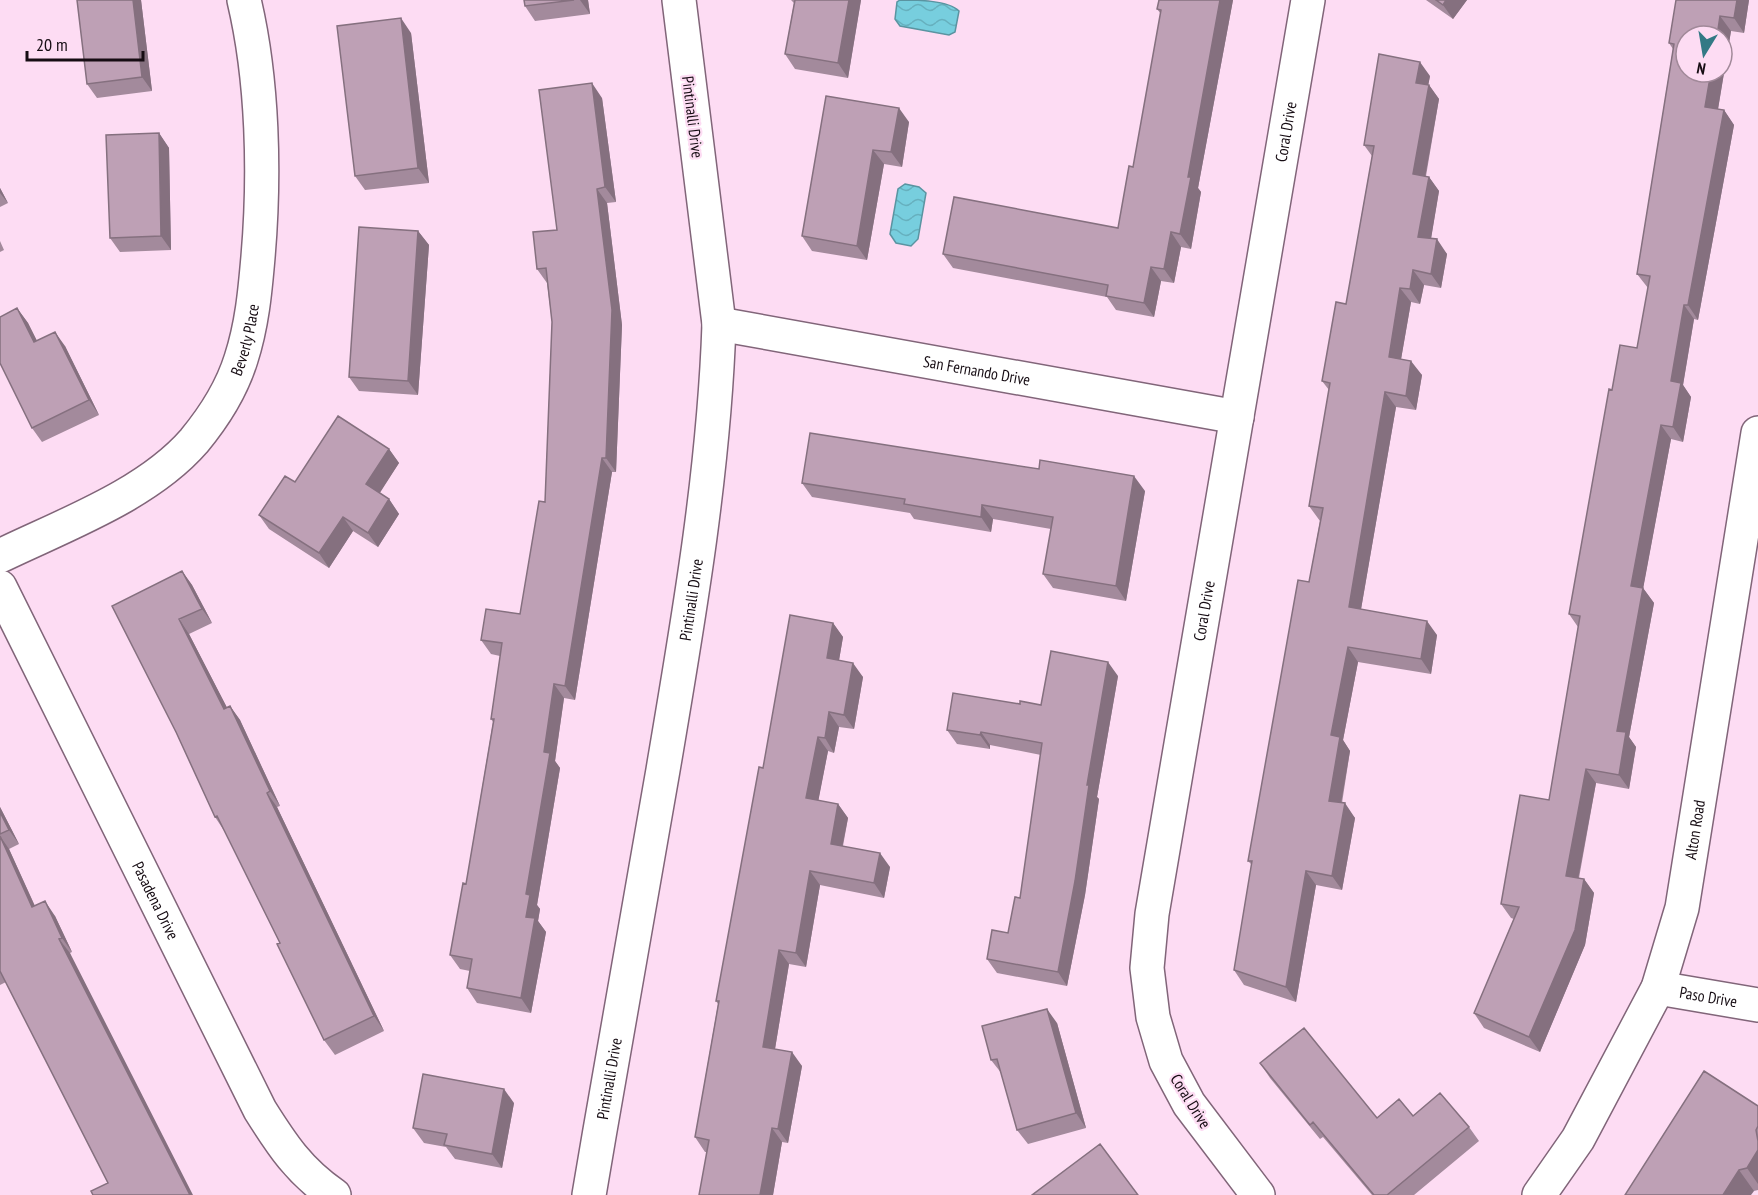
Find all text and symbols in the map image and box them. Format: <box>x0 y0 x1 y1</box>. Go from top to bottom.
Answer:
scale bar <box>27 24 142 62</box>
north arrow <box>1674 24 1734 84</box>
text: 20 m <box>36 33 68 56</box>
text: N <box>1695 58 1707 79</box>
street label: Pintinalli Drive <box>678 75 708 159</box>
street label: Coral Drive <box>1271 100 1300 163</box>
street label: Beverly Place <box>226 303 263 378</box>
street label: San Fernando Drive <box>922 351 1032 390</box>
street label: Pintinalli Drive <box>675 557 707 642</box>
street label: Coral Drive <box>1189 579 1219 643</box>
street label: Alton Road <box>1680 798 1709 861</box>
street label: Pasadena Drive <box>128 858 184 943</box>
street label: Paso Drive <box>1678 982 1739 1011</box>
street label: Pintinalli Drive <box>592 1036 626 1121</box>
street label: Coral Drive <box>1166 1070 1216 1132</box>

